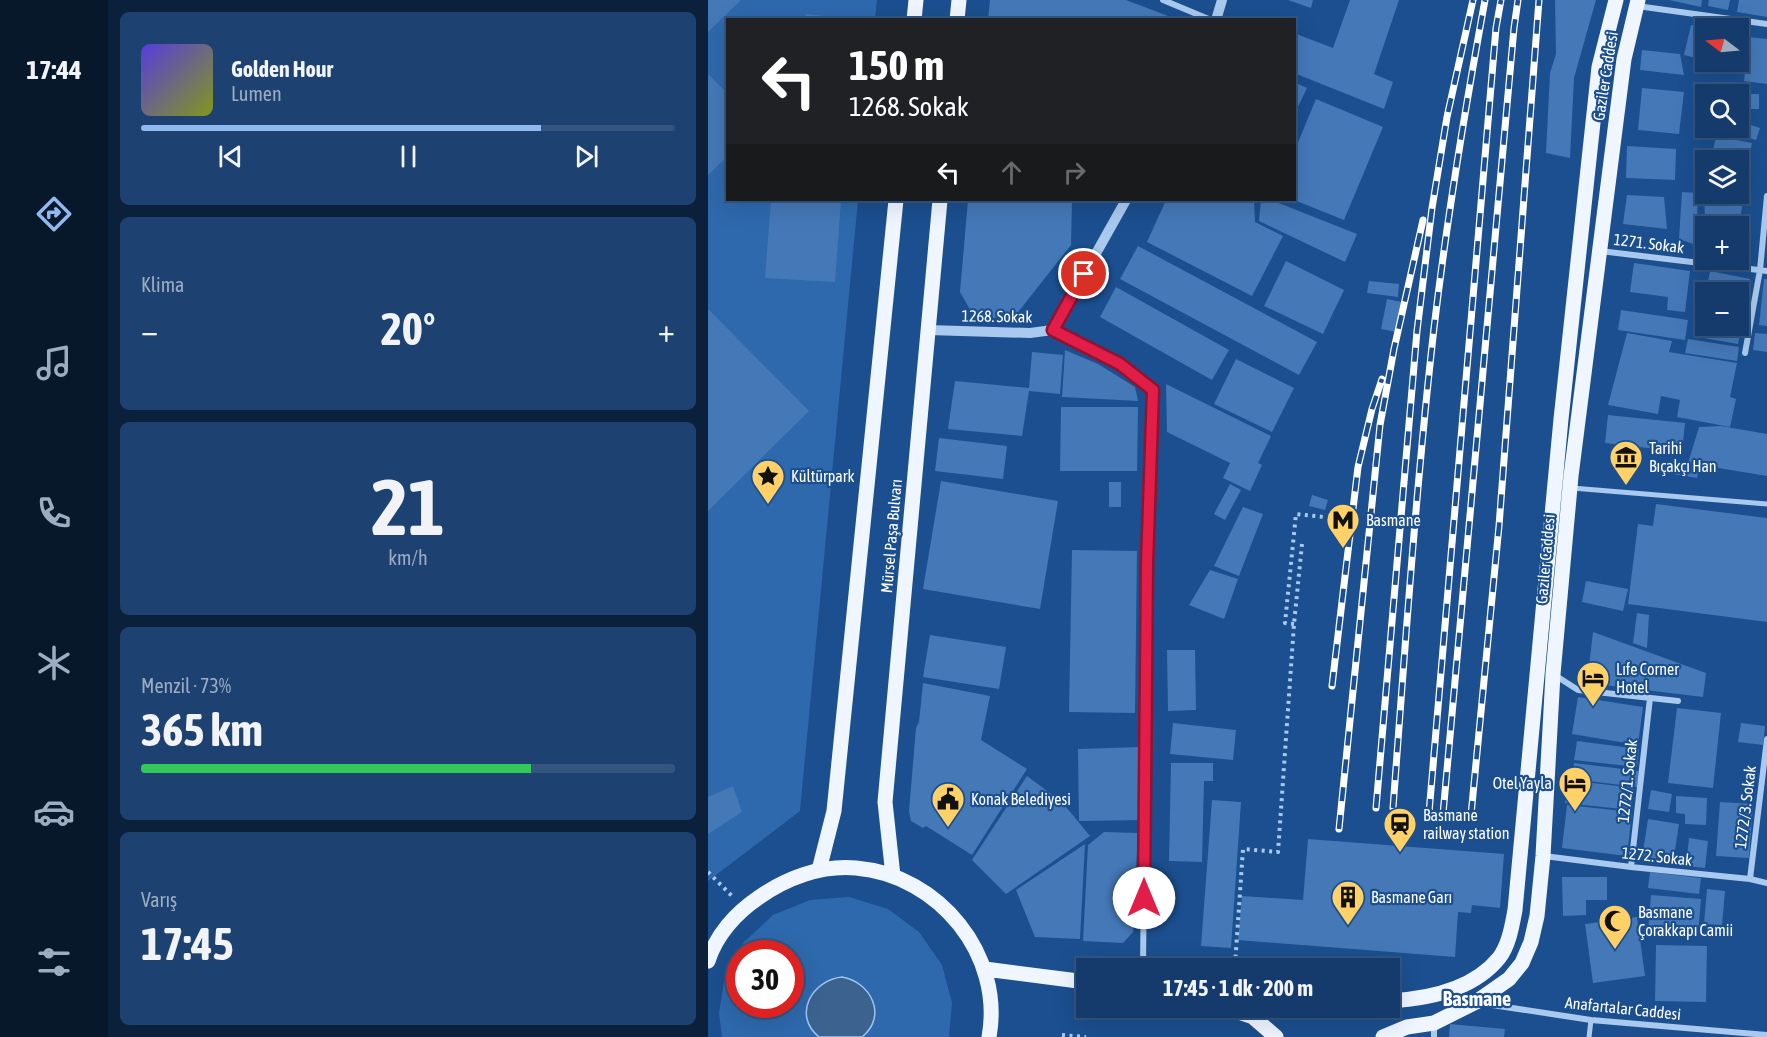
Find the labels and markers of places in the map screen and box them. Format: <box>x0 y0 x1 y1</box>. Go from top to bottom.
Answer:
pin <box>1058 248 1109 299</box>
museum icon: Tarihi Bıçakçı Han <box>1608 439 1644 486</box>
place label: Tarihi Bıçakçı Han <box>1649 439 1717 476</box>
place icon: Kültürpark <box>750 458 786 505</box>
place label: Kültürpark <box>791 467 855 486</box>
metro station icon: Basmane <box>1325 502 1361 549</box>
place label: Basmane <box>1366 511 1421 529</box>
hotel icon: Lıfe Corner Hotel <box>1575 660 1611 707</box>
place label: Lıfe Corner Hotel <box>1616 660 1679 696</box>
hotel icon: Otel Yayla <box>1557 765 1593 812</box>
place label: Otel Yayla <box>1493 774 1552 793</box>
public building icon: Konak Belediyesi <box>930 781 966 828</box>
place label: Konak Belediyesi <box>971 790 1071 809</box>
station icon: Basmane railway station <box>1382 806 1418 853</box>
place label: Basmane railway station <box>1423 806 1509 843</box>
building icon: Basmane Garı <box>1330 879 1366 926</box>
place label: Basmane Garı <box>1371 888 1452 906</box>
mosque icon: Basmane Çorakkapı Camii <box>1597 903 1633 950</box>
place label: Basmane Çorakkapı Camii <box>1638 903 1733 940</box>

